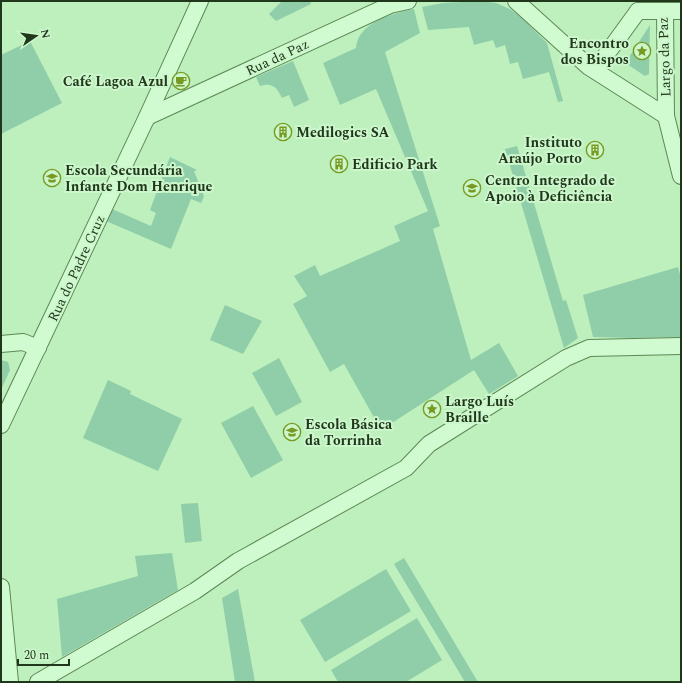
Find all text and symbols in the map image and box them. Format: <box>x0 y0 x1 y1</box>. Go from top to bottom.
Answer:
north arrow <box>16 16 56 56</box>
street label: Largo da Paz <box>653 17 676 97</box>
text: N <box>36 28 55 40</box>
place label: Encontro dos Bispos <box>561 33 629 70</box>
street label: Rua da Paz <box>242 34 312 81</box>
place icon: Encontro dos Bispos <box>632 41 652 61</box>
place label: Café Lagoa Azul <box>63 71 168 92</box>
cafe icon: Café Lagoa Azul <box>171 71 191 91</box>
building icon: Medilogics SA <box>273 122 293 142</box>
place label: Medilogics SA <box>296 122 390 143</box>
place label: Instituto Araújo Porto <box>498 132 582 169</box>
building icon: Instituto Araújo Porto <box>585 140 605 160</box>
building icon: Edificio Park <box>329 154 349 174</box>
place label: Edificio Park <box>352 154 438 175</box>
place label: Escola Secundária Infante Dom Henrique <box>65 160 213 197</box>
school or university icon: Escola Secundária Infante Dom Henrique <box>42 168 62 188</box>
place label: Centro Integrado de Apoio à Deficiência <box>485 170 615 207</box>
school or university icon: Centro Integrado de Apoio à Deficiência <box>462 178 482 198</box>
street label: Rua do Padre Cruz <box>42 211 110 325</box>
place label: Largo Luís Braille <box>445 391 514 428</box>
place icon: Largo Luís Braille <box>422 399 442 419</box>
place label: Escola Básica da Torrinha <box>305 414 393 451</box>
school or university icon: Escola Básica da Torrinha <box>282 422 302 442</box>
scale bar <box>18 641 69 667</box>
text: 20 m <box>24 646 49 665</box>

